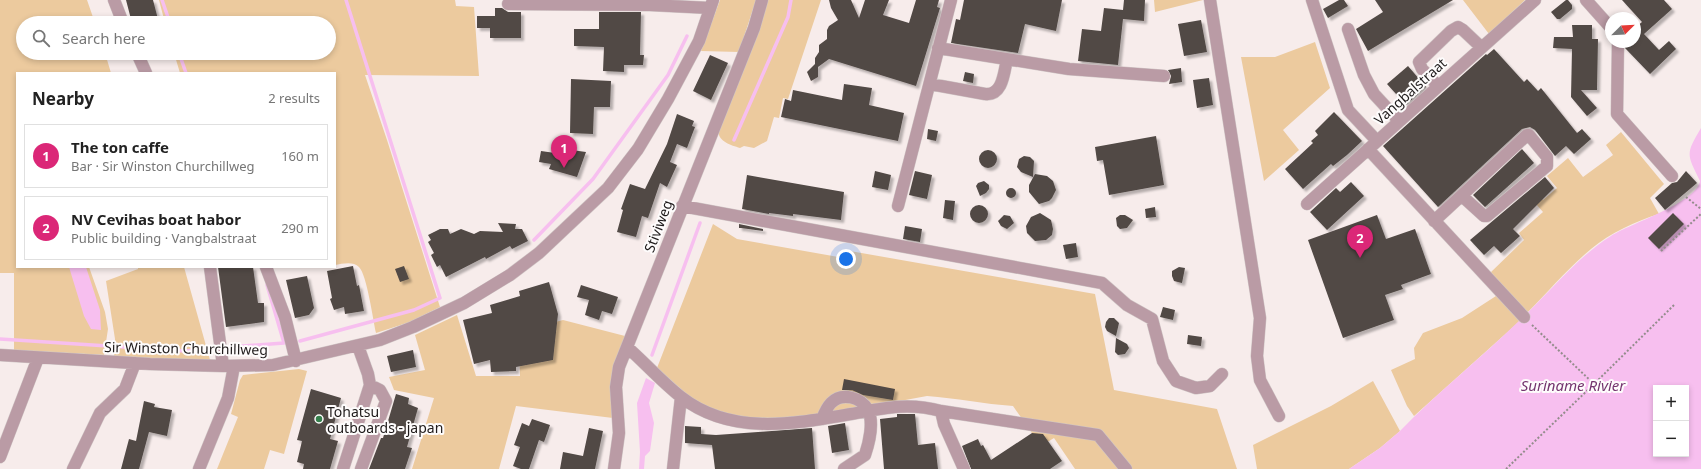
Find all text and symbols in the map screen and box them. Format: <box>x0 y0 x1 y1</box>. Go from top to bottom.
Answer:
north arrow <box>1605 12 1641 48</box>
search box <box>16 16 336 60</box>
icon: search <box>30 27 52 49</box>
text: Search here <box>62 28 145 48</box>
street label: Vangbalstraat <box>1370 53 1450 129</box>
text: Nearby <box>32 87 94 110</box>
text: 2 results <box>268 89 320 107</box>
pin: 1 <box>551 135 577 168</box>
text: The ton caffe <box>71 137 169 157</box>
text: 1 <box>42 147 50 165</box>
text: 160 m <box>281 147 319 165</box>
text: Bar · Sir Winston Churchillweg <box>71 157 255 175</box>
street label: Stiviweg <box>639 197 677 255</box>
text: NV Cevihas boat habor <box>71 209 241 229</box>
text: 2 <box>42 219 50 237</box>
text: 290 m <box>281 219 319 237</box>
pin: 2 <box>1347 225 1373 258</box>
text: Public building · Vangbalstraat <box>71 229 256 247</box>
your location <box>836 249 856 269</box>
street label: Sir Winston Churchillweg <box>104 337 268 359</box>
water label: Suriname Rivier <box>1521 375 1626 395</box>
map controls <box>1653 385 1689 457</box>
button: + <box>1653 385 1689 421</box>
place label: Tohatsu outboards - japan <box>327 402 443 437</box>
marker: Tohatsu outboards - japan <box>314 414 324 424</box>
button: − <box>1653 421 1689 457</box>

